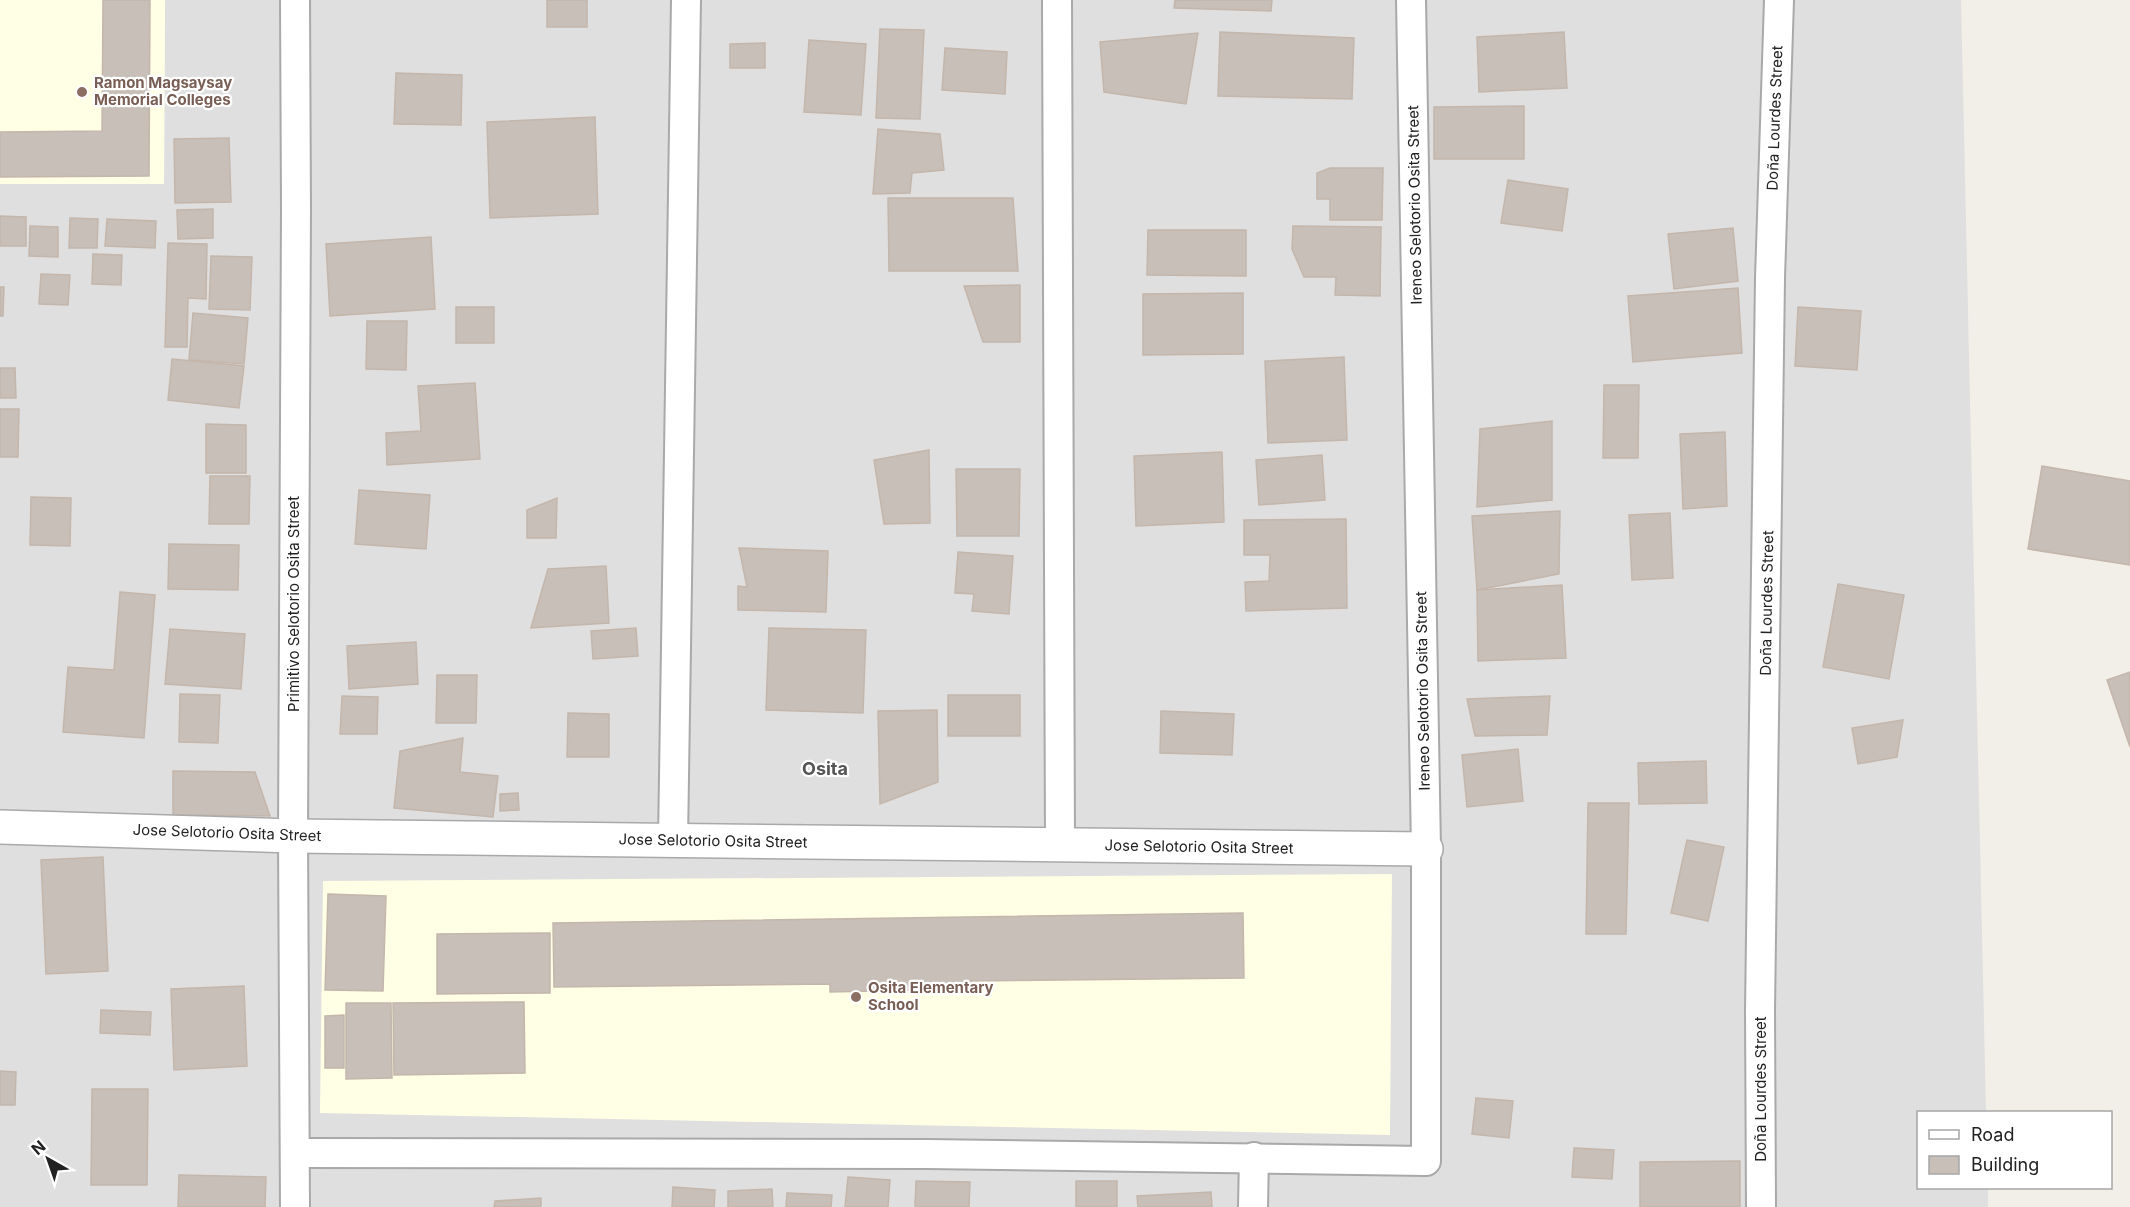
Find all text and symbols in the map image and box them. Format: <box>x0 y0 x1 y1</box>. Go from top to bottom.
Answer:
street label: Doña Lourdes Street <box>1762 45 1787 191</box>
place label: Ramon Magsaysay Memorial Colleges <box>94 73 232 109</box>
marker: Ramon Magsaysay Memorial Colleges <box>75 85 89 99</box>
street label: Ireneo Selotorio Osita Street <box>1403 105 1426 305</box>
street label: Primitivo Selotorio Osita Street <box>284 496 303 712</box>
street label: Doña Lourdes Street <box>1756 530 1777 676</box>
street label: Ireneo Selotorio Osita Street <box>1411 591 1434 791</box>
district label: Osita <box>802 758 848 779</box>
street label: Jose Selotorio Osita Street <box>132 820 322 845</box>
street label: Jose Selotorio Osita Street <box>618 829 808 852</box>
street label: Jose Selotorio Osita Street <box>1104 835 1294 858</box>
place label: Osita Elementary School <box>868 978 994 1014</box>
marker: Osita Elementary School <box>849 990 863 1004</box>
street label: Doña Lourdes Street <box>1751 1016 1770 1162</box>
legend <box>1917 1111 2112 1189</box>
text: Road <box>1971 1124 2014 1145</box>
north arrow <box>18 1129 78 1189</box>
text: N <box>27 1136 49 1159</box>
text: Building <box>1971 1154 2039 1175</box>

